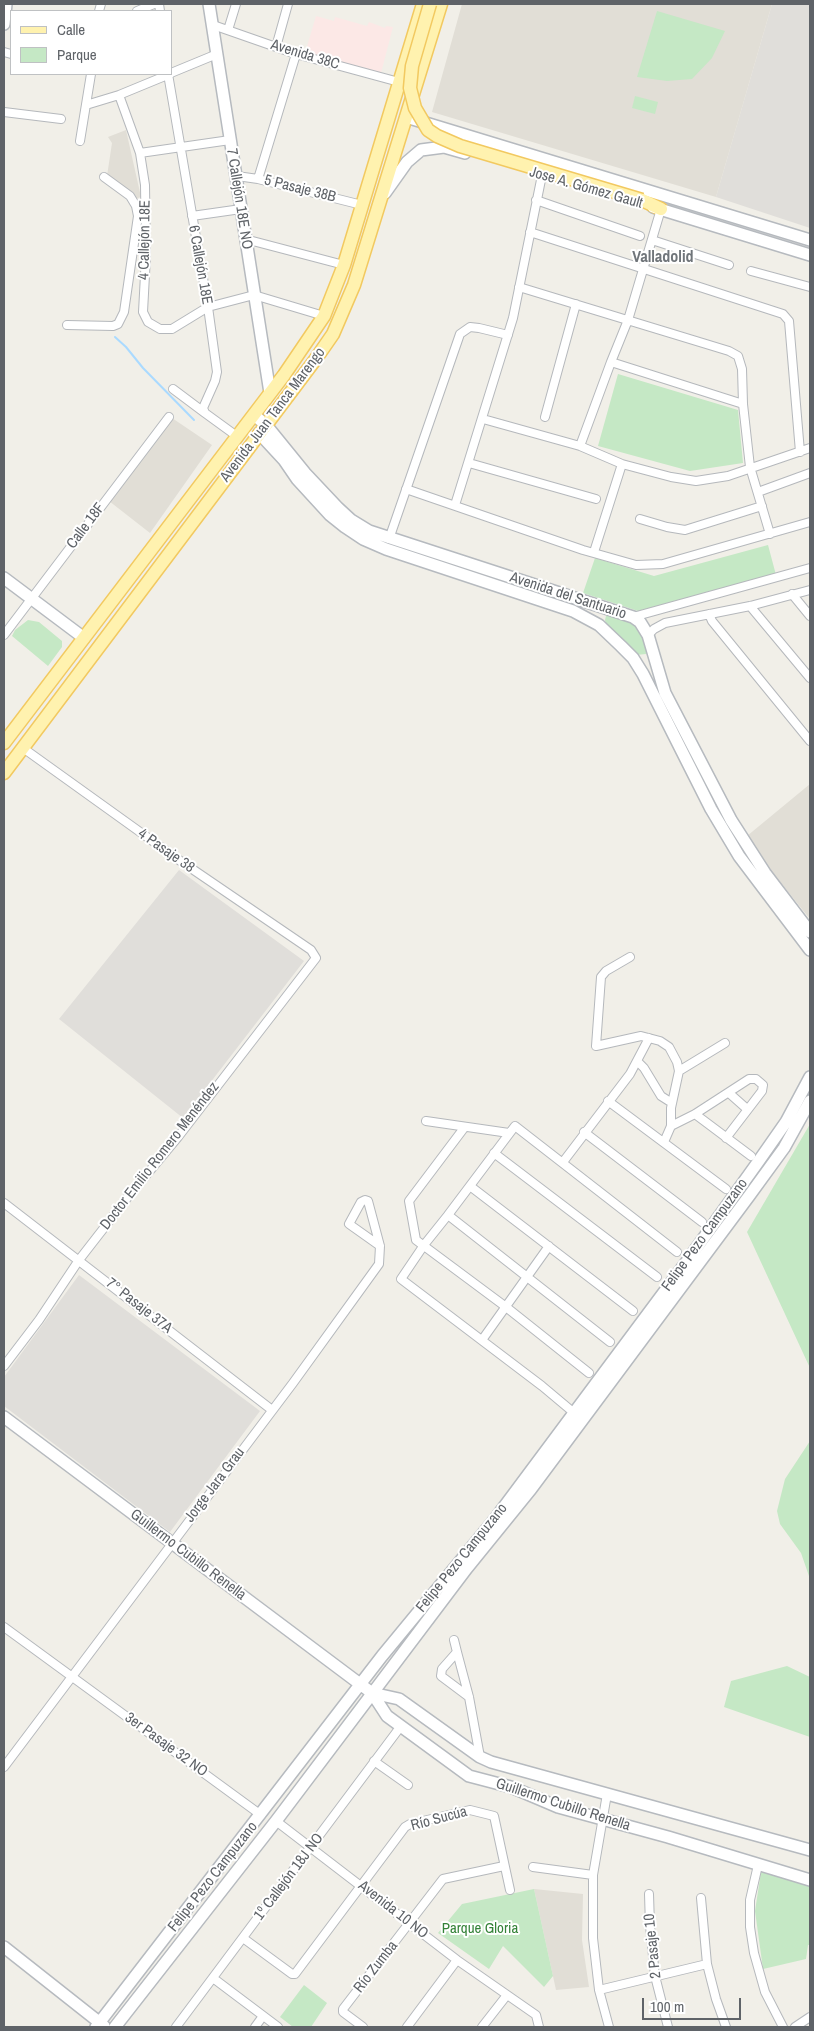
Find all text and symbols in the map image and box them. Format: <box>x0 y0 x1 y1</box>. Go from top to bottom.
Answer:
legend <box>10 10 172 75</box>
text: Calle <box>57 19 85 40</box>
street label: Avenida 38C <box>268 36 342 74</box>
text: Parque <box>57 44 97 65</box>
street label: 7 Callejón 18E NO <box>222 147 256 251</box>
street label: Jose A. Gómez Gault <box>527 163 645 213</box>
street label: 5 Pasaje 38B <box>262 171 338 207</box>
street label: 4 Callejón 18E <box>135 200 155 280</box>
street label: 6 Callejón 18E <box>184 224 216 306</box>
district label: Valladolid <box>632 248 694 268</box>
street label: Avenida Juan Tanca Marengo <box>217 344 329 486</box>
street label: Calle 18F <box>63 500 109 552</box>
street label: Avenida del Santuario <box>507 569 629 623</box>
street label: 4 Pasaje 38 <box>134 825 198 877</box>
street label: Doctor Emilio Romero Menéndez <box>97 1079 223 1233</box>
street label: Felipe Pezo Campuzano <box>658 1175 752 1295</box>
street label: 7° Pasaje 37A <box>102 1275 176 1337</box>
street label: Jorge Jara Grau <box>181 1444 249 1526</box>
street label: Felipe Pezo Campuzano <box>413 1500 511 1616</box>
street label: Guillermo Cubillo Renella <box>127 1506 249 1604</box>
street label: 3er Pasaje 32 NO <box>121 1709 211 1781</box>
street label: Guillermo Cubillo Renella <box>494 1775 632 1835</box>
street label: Río Sucúa <box>409 1803 469 1835</box>
street label: Felipe Pezo Campuzano <box>164 1818 262 1936</box>
street label: 1º Callejón 18J NO <box>250 1830 328 1924</box>
street label: Avenida 10 NO <box>354 1877 432 1943</box>
street label: 2 Pasaje 10 <box>641 1913 665 1979</box>
park label: Parque Gloria <box>442 1920 518 1938</box>
street label: Río Zumba <box>350 1937 402 1997</box>
scale bar <box>644 1988 743 2020</box>
text: 100 m <box>650 1996 684 2017</box>

